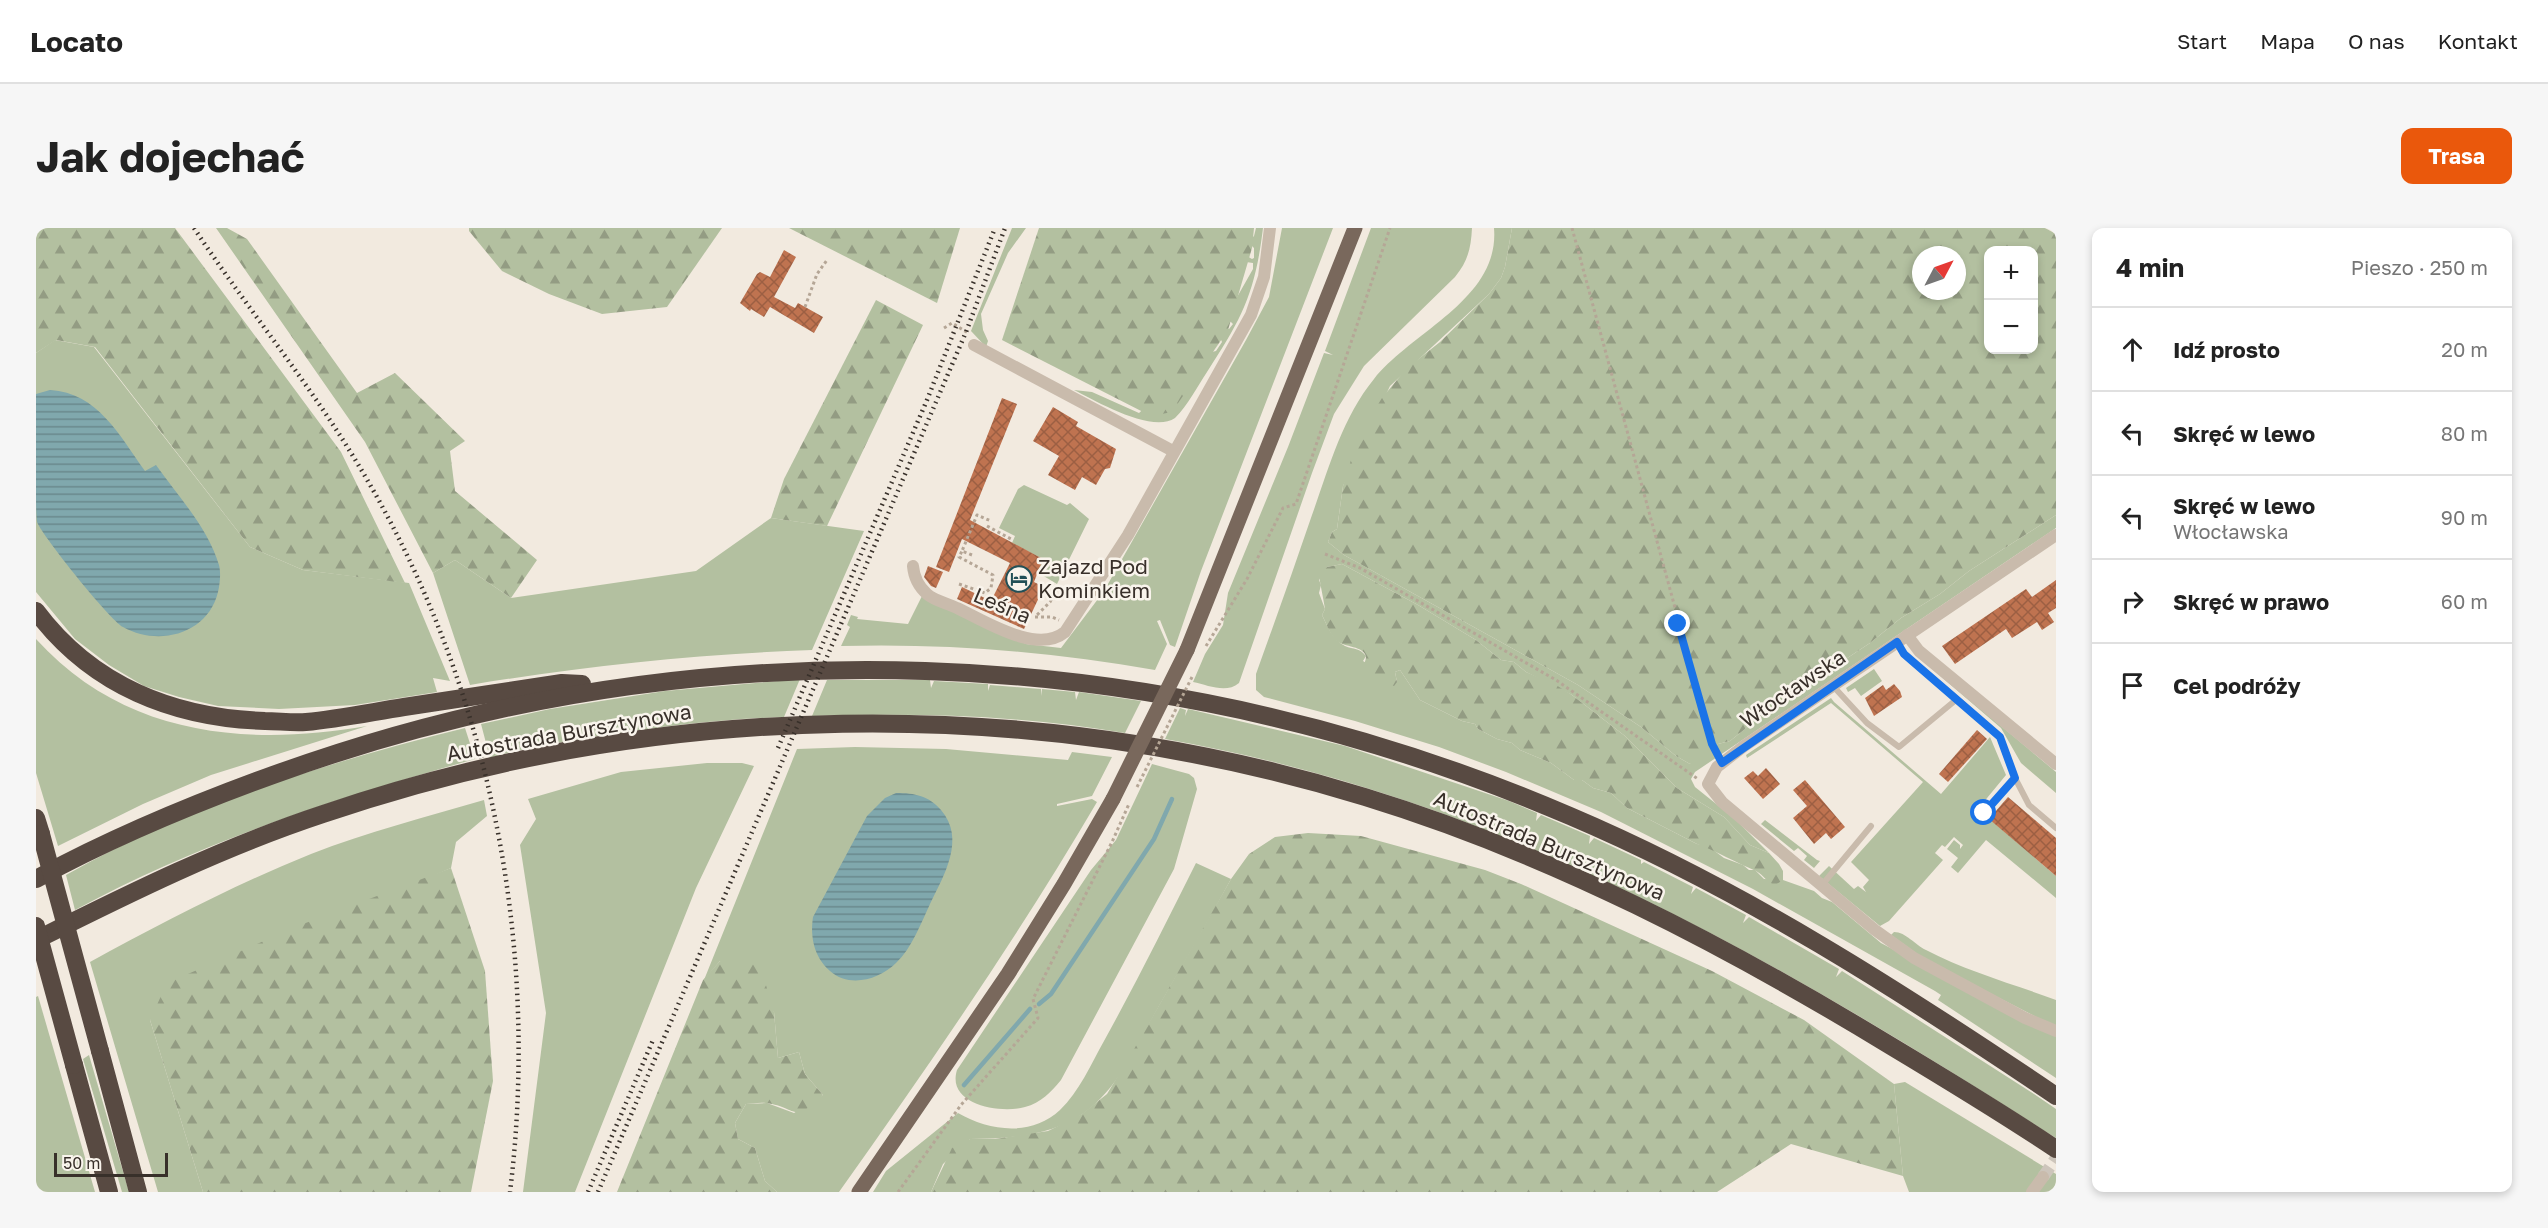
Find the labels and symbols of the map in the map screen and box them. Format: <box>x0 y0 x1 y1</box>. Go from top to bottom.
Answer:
north arrow <box>1912 246 1966 300</box>
place label: Zajazd Pod Kominkiem <box>1038 553 1150 603</box>
hotel icon: Zajazd Pod Kominkiem <box>1004 564 1034 594</box>
street label: Leśna <box>970 581 1035 629</box>
route end <box>1664 610 1690 636</box>
street label: Włocławska <box>1735 643 1850 733</box>
street label: Autostrada Bursztynowa <box>444 698 693 766</box>
street label: Autostrada Bursztynowa <box>1430 785 1669 906</box>
route start <box>1970 799 1996 825</box>
scale bar <box>54 1150 168 1178</box>

